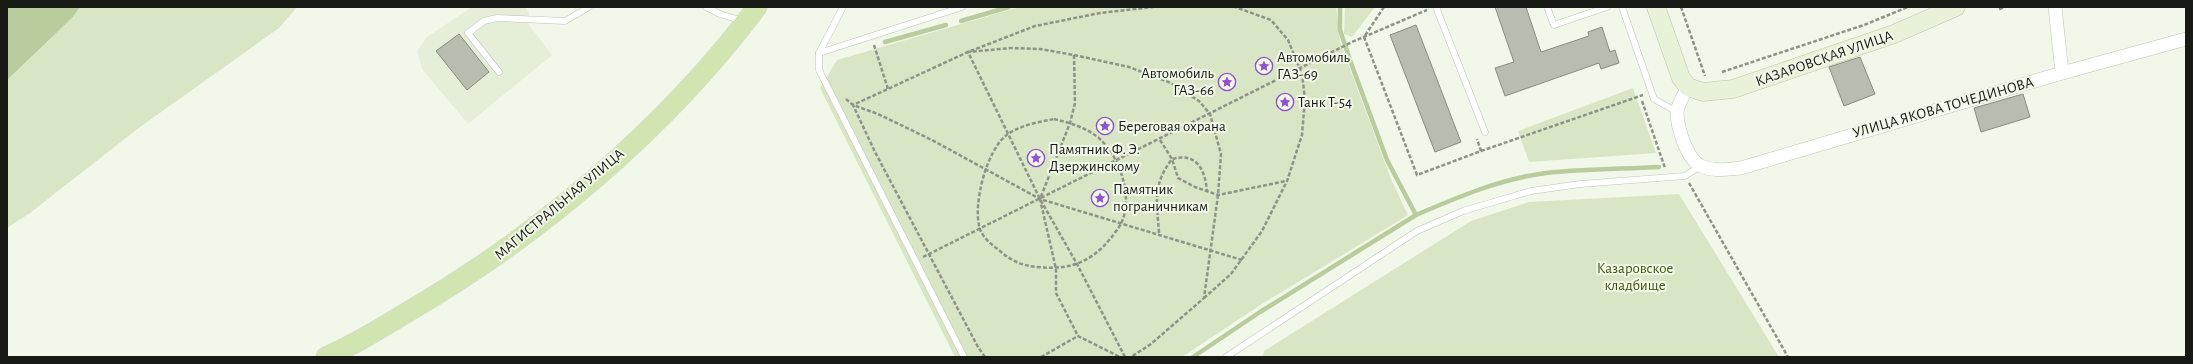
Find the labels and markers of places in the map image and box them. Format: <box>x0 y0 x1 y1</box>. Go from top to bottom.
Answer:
place label: Автомобиль ГАЗ-69 <box>1277 50 1351 82</box>
place icon: Автомобиль ГАЗ-69 <box>1254 56 1274 76</box>
place label: Автомобиль ГАЗ-66 <box>1141 66 1215 98</box>
place icon: Автомобиль ГАЗ-66 <box>1217 72 1237 92</box>
place icon: Танк Т-54 <box>1275 92 1295 112</box>
place label: Танк Т-54 <box>1298 95 1352 110</box>
place icon: Береговая охрана <box>1095 116 1115 136</box>
place label: Береговая охрана <box>1118 119 1226 134</box>
place label: Памятник Ф. Э. Дзержинскому <box>1049 142 1140 174</box>
place icon: Памятник Ф. Э. Дзержинскому <box>1026 148 1046 168</box>
place label: Памятник пограничникам <box>1113 182 1208 214</box>
place icon: Памятник пограничникам <box>1090 188 1110 208</box>

